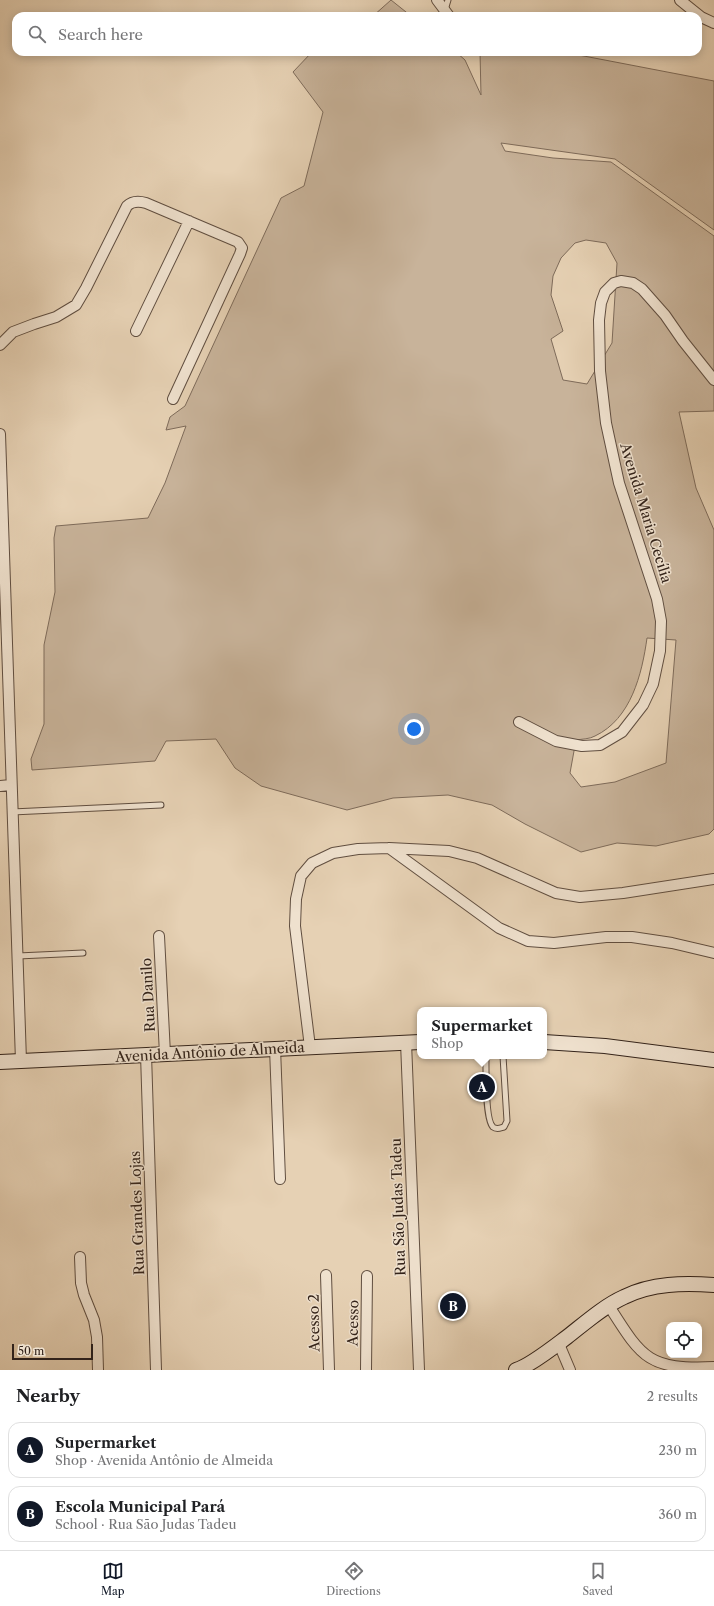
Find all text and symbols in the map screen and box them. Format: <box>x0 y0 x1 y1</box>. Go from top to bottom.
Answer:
search box <box>12 12 702 56</box>
icon: search <box>26 23 48 45</box>
text: Search here <box>58 25 143 44</box>
street label: Avenida Maria Cecília <box>616 440 676 586</box>
your location <box>404 719 424 739</box>
street label: Rua Danilo <box>137 957 159 1033</box>
popup <box>417 1007 547 1059</box>
text: Supermarket <box>431 1016 533 1035</box>
text: Shop <box>431 1035 463 1051</box>
street label: Avenida Antônio de Almeida <box>114 1038 306 1066</box>
pin: A <box>469 1072 495 1102</box>
street label: Rua São Judas Tadeu <box>387 1137 409 1276</box>
street label: Rua Grandes Lojas <box>126 1150 148 1276</box>
pin: B <box>440 1291 466 1321</box>
street label: Acesso 2 <box>304 1294 324 1353</box>
street label: Acesso <box>344 1300 362 1347</box>
map controls <box>666 1322 702 1358</box>
button: locate <box>666 1322 702 1358</box>
scale bar <box>12 1342 93 1361</box>
text: 50 m <box>18 1344 44 1358</box>
text: Nearby <box>16 1386 80 1406</box>
text: 2 results <box>647 1388 698 1404</box>
text: Supermarket <box>55 1433 156 1452</box>
text: A <box>25 1442 35 1458</box>
text: 230 m <box>659 1442 697 1458</box>
text: Shop · Avenida Antônio de Almeida <box>55 1452 273 1468</box>
text: Escola Municipal Pará <box>55 1497 225 1516</box>
text: B <box>25 1506 35 1522</box>
text: 360 m <box>658 1506 697 1522</box>
text: School · Rua São Judas Tadeu <box>55 1516 236 1532</box>
tab: Map <box>101 1560 125 1598</box>
tab: Directions <box>326 1560 381 1598</box>
tab: Saved <box>583 1560 613 1598</box>

